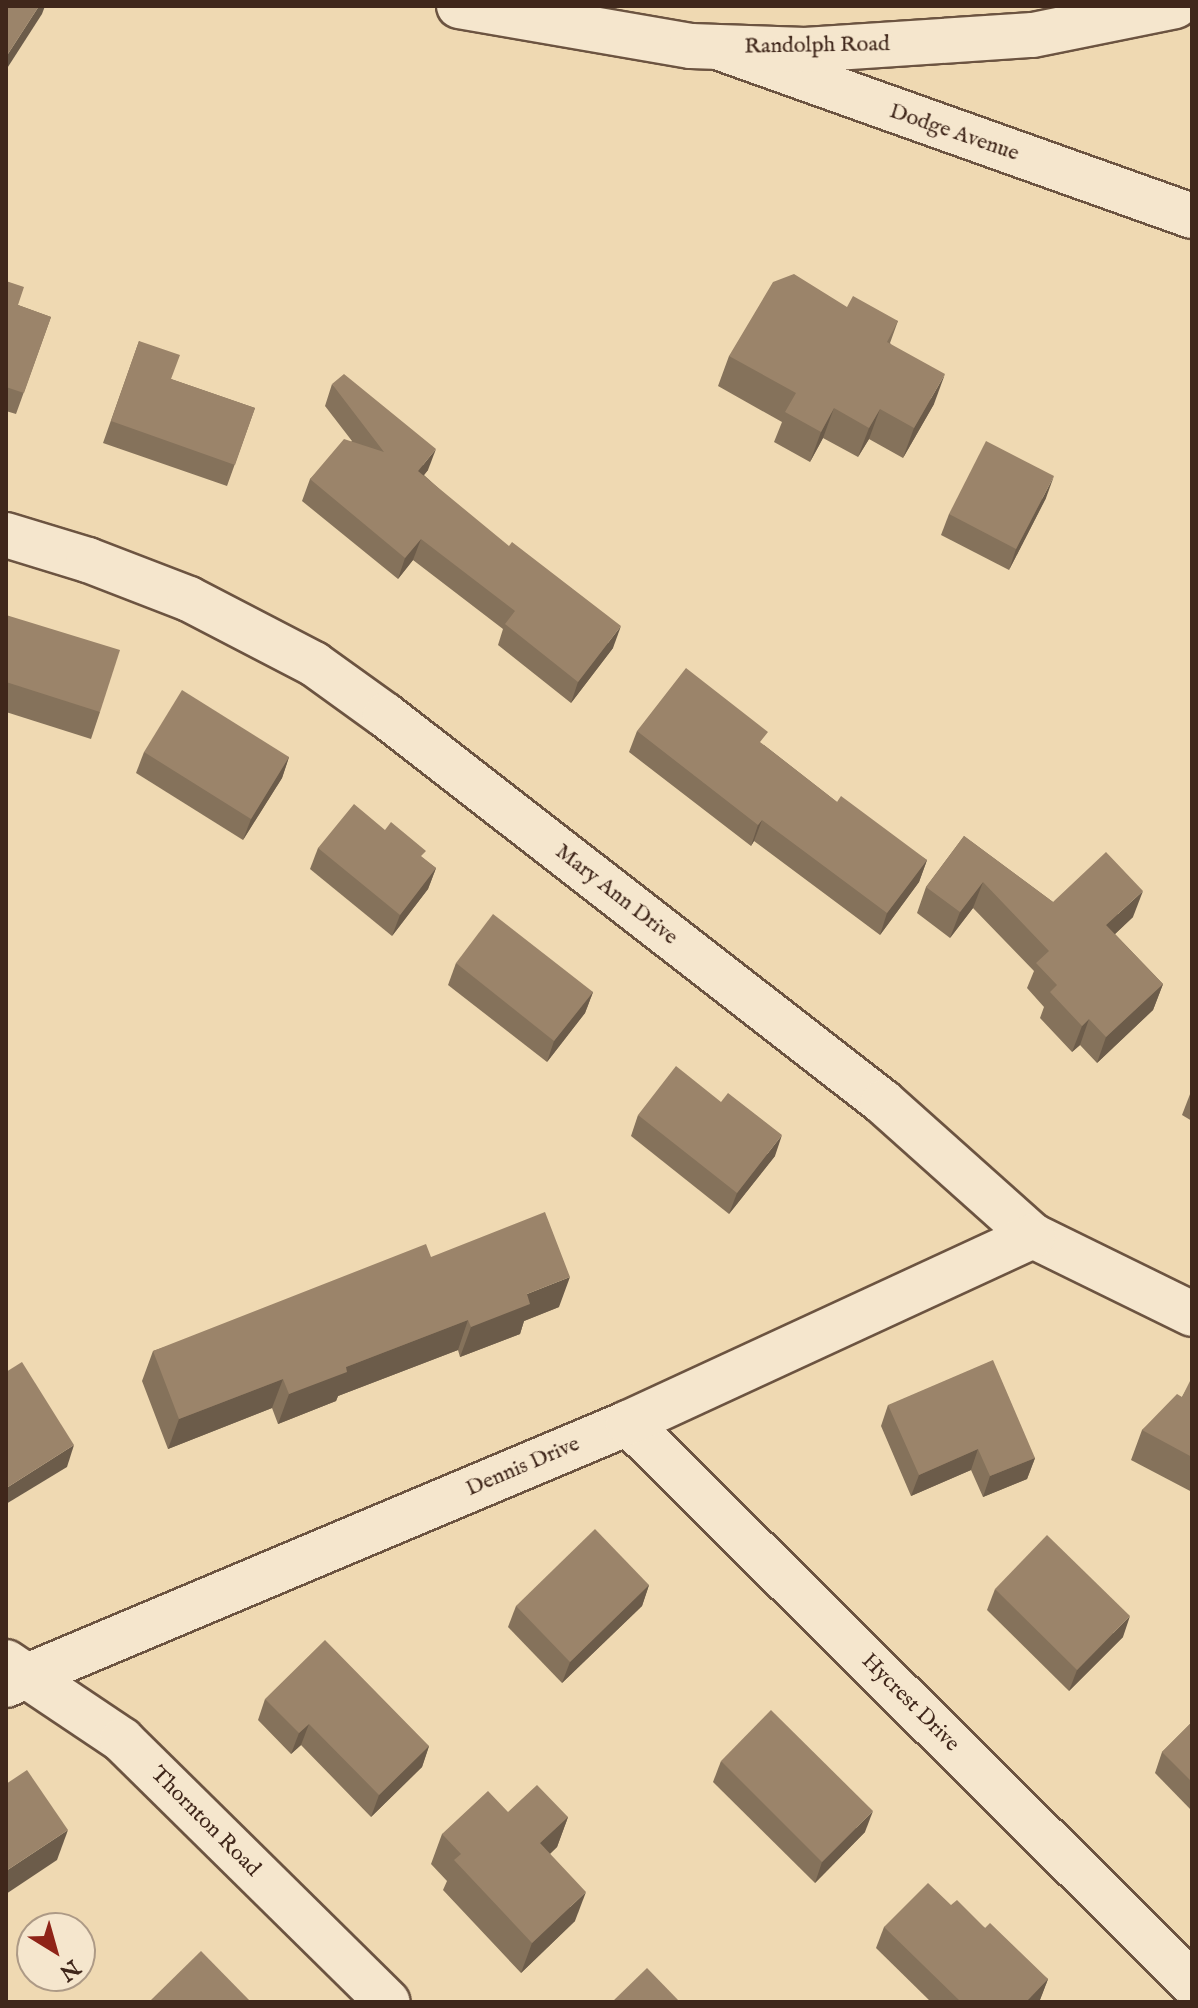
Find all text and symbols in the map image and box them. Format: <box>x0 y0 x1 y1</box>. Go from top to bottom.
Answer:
street label: Randolph Road <box>744 32 890 60</box>
street label: Dodge Avenue <box>886 98 1022 168</box>
street label: Mary Ann Drive <box>549 839 683 951</box>
street label: Dennis Drive <box>462 1431 584 1503</box>
street label: Hycrest Drive <box>855 1648 965 1758</box>
street label: Thornton Road <box>144 1761 266 1883</box>
north arrow <box>16 1912 96 1992</box>
text: N <box>53 1953 85 1986</box>

